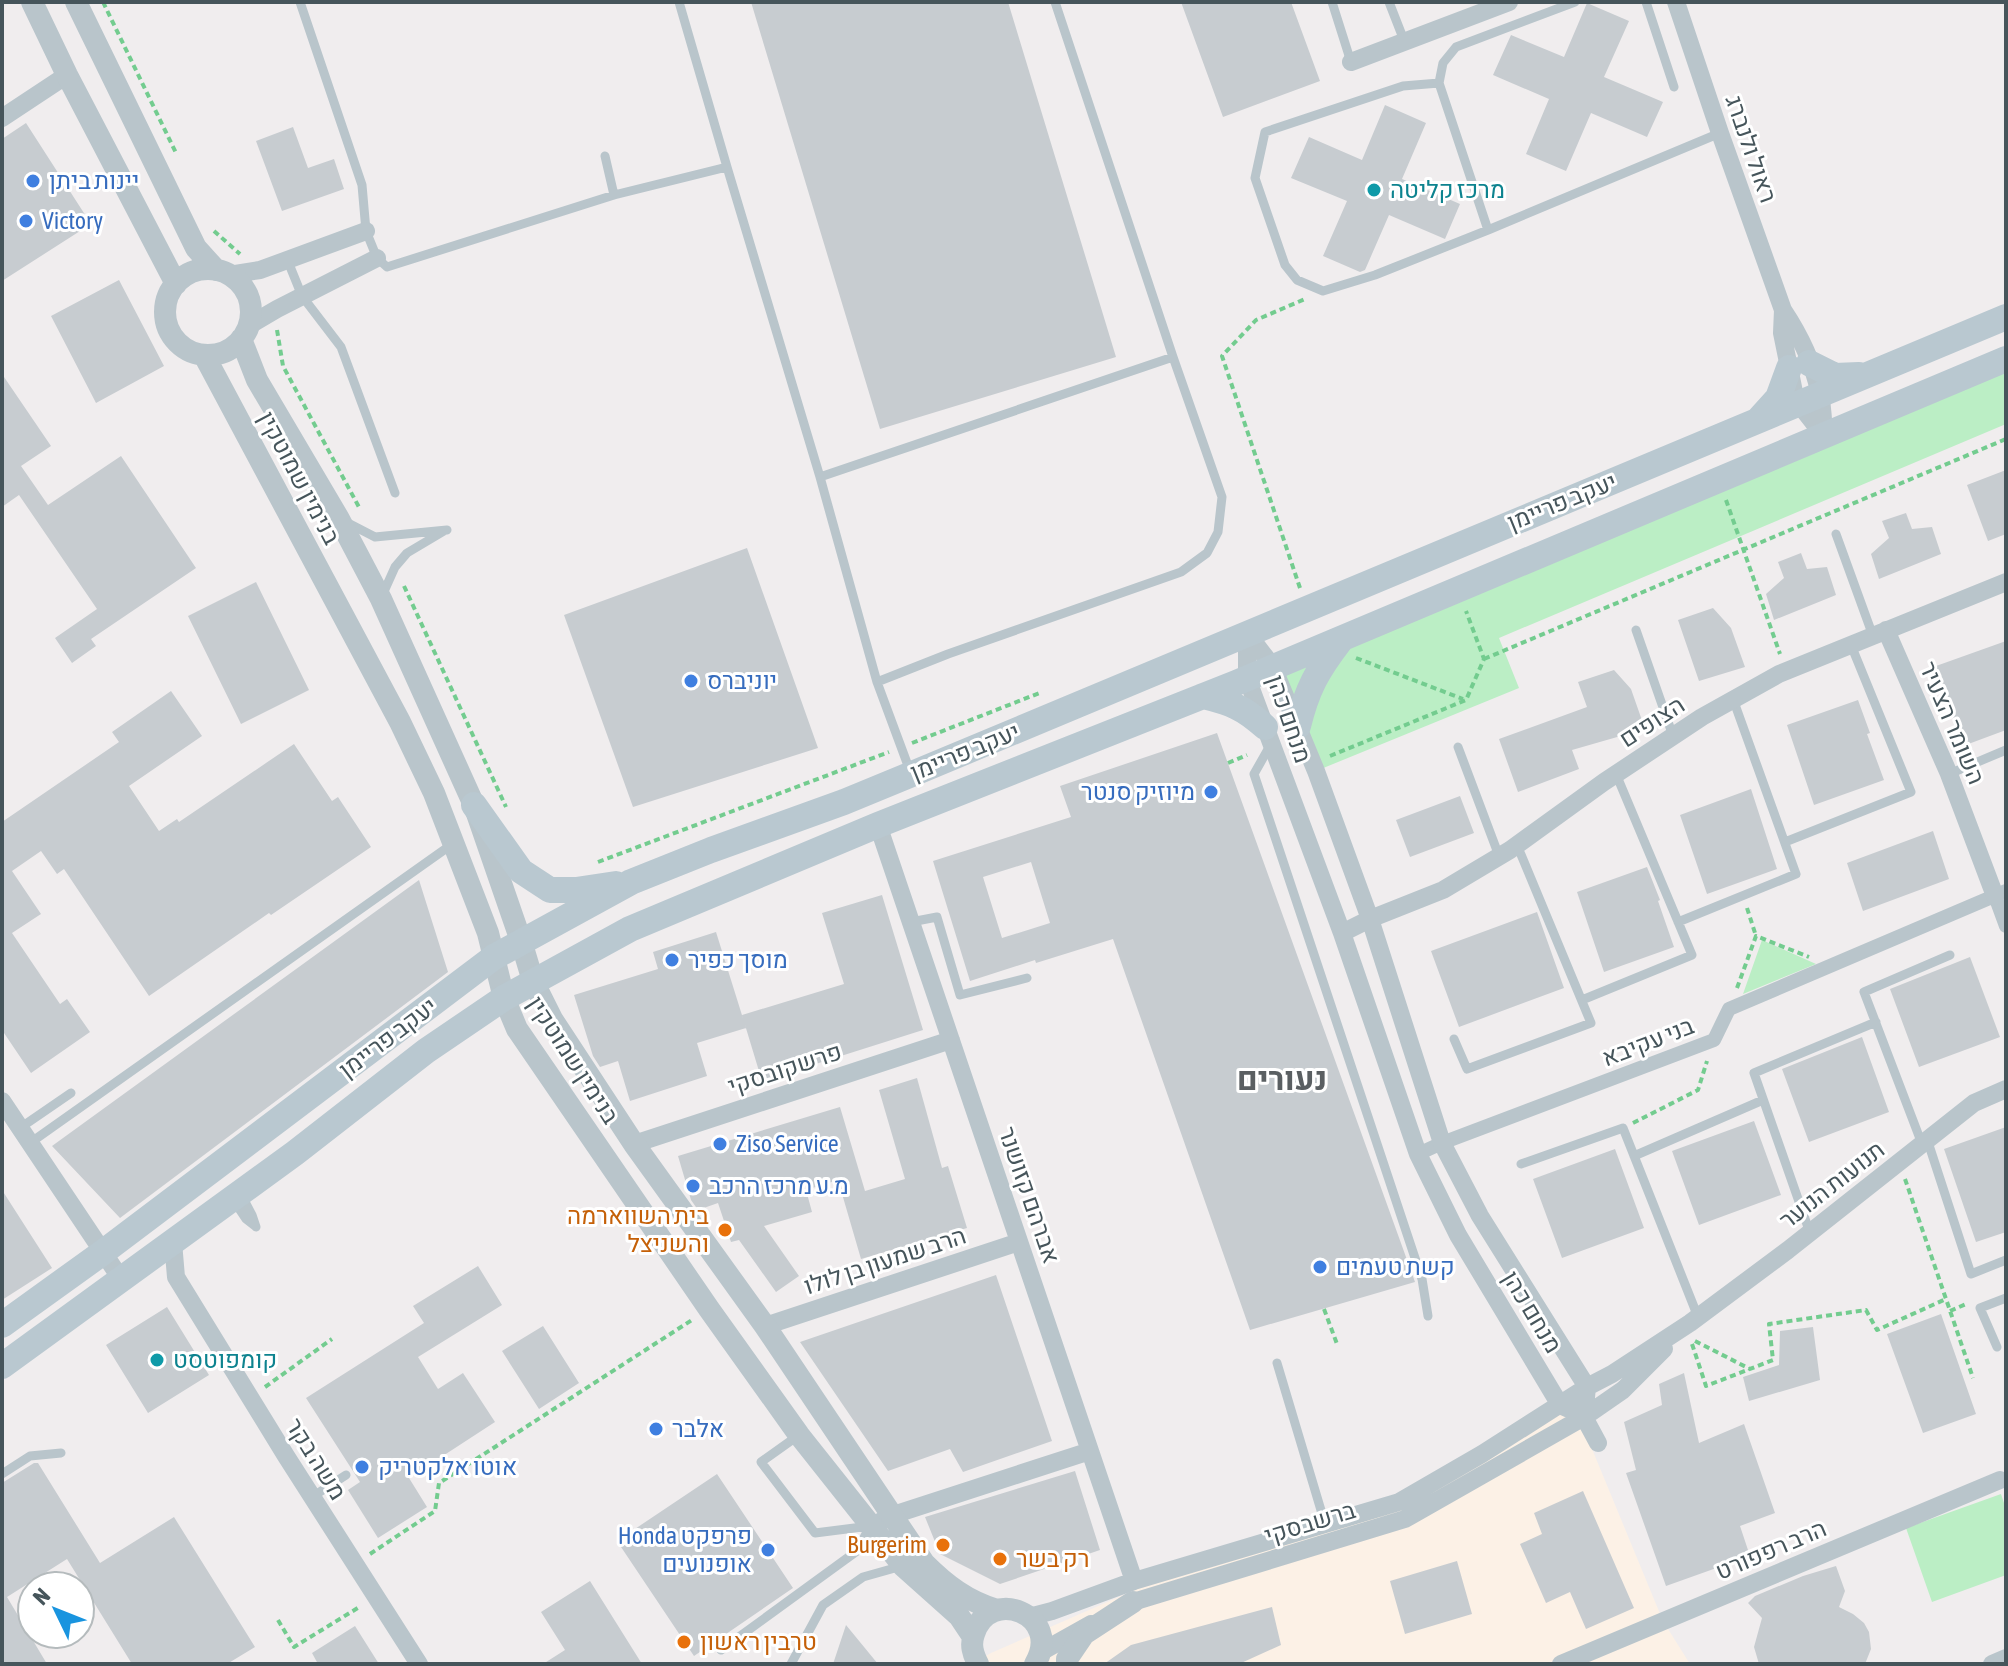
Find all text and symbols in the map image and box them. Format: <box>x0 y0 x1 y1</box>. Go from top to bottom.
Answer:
street label: ראול ולנברג <box>1721 92 1782 206</box>
place label: יינות ביתן <box>49 167 139 194</box>
marker: יינות ביתן <box>24 172 42 190</box>
place label: מרכז קליטה <box>1390 176 1505 203</box>
marker: מרכז קליטה <box>1365 181 1383 199</box>
place label: Victory <box>42 207 103 234</box>
marker: Victory <box>17 212 35 230</box>
street label: בנימין שמוטקין <box>253 407 346 549</box>
street label: יעקב פריימן <box>1503 467 1620 536</box>
street label: השומר הצעיר <box>1915 657 1990 788</box>
place label: יוניברס <box>707 667 777 694</box>
street label: מנחם כהן <box>1262 671 1317 766</box>
marker: יוניברס <box>682 672 700 690</box>
street label: הצופים <box>1614 691 1689 752</box>
street label: יעקב פריימן <box>906 717 1023 786</box>
place label: מיוזיק סנטר <box>1081 778 1195 805</box>
marker: מיוזיק סנטר <box>1202 783 1220 801</box>
place label: מוסך כפיר <box>688 946 788 973</box>
marker: מוסך כפיר <box>663 951 681 969</box>
street label: בנימין שמוטקין <box>522 991 625 1129</box>
street label: יעקב פריימן <box>333 992 442 1083</box>
street label: בני עקיבא <box>1598 1012 1698 1071</box>
street label: פרשקובסקי <box>725 1037 845 1100</box>
district label: נעורים <box>1237 1060 1327 1097</box>
street label: אברהם קזושנר <box>994 1123 1065 1267</box>
place label: Ziso Service <box>736 1130 839 1157</box>
marker: Ziso Service <box>711 1135 729 1153</box>
street label: תנועות הנוער <box>1774 1135 1889 1234</box>
place label: מ.ע מרכז הרכב <box>709 1172 849 1199</box>
marker: מ.ע מרכז הרכב <box>684 1177 702 1195</box>
place label: בית השווארמה והשניצל <box>567 1202 709 1257</box>
marker: בית השווארמה והשניצל <box>716 1221 734 1239</box>
street label: הרב שמעון בן לולו <box>800 1222 969 1299</box>
place label: קשת טעמים <box>1336 1253 1455 1280</box>
marker: קשת טעמים <box>1311 1258 1329 1276</box>
street label: מנחם כהן <box>1497 1266 1567 1358</box>
place label: קומפוטסט <box>173 1346 277 1373</box>
marker: קומפוטסט <box>148 1351 166 1369</box>
street label: משה בקר <box>281 1413 352 1504</box>
place label: אלבר <box>672 1415 724 1442</box>
marker: אלבר <box>647 1420 665 1438</box>
place label: אוטו אלקטריק <box>378 1453 517 1480</box>
marker: אוטו אלקטריק <box>353 1458 371 1476</box>
street label: ברשבסקי <box>1261 1496 1359 1549</box>
street label: הרב רפפורט <box>1712 1514 1830 1585</box>
place label: Honda פרפקט אופנועים <box>618 1522 752 1577</box>
place label: Burgerim <box>847 1531 927 1558</box>
marker: Burgerim <box>934 1536 952 1554</box>
marker: Honda פרפקט אופנועים <box>759 1541 777 1559</box>
place label: רק בשר <box>1016 1545 1089 1572</box>
marker: רק בשר <box>991 1550 1009 1568</box>
north arrow <box>16 1570 96 1650</box>
text: N <box>27 1583 55 1610</box>
place label: טרבין ראשון <box>700 1628 817 1655</box>
marker: טרבין ראשון <box>675 1633 693 1651</box>

